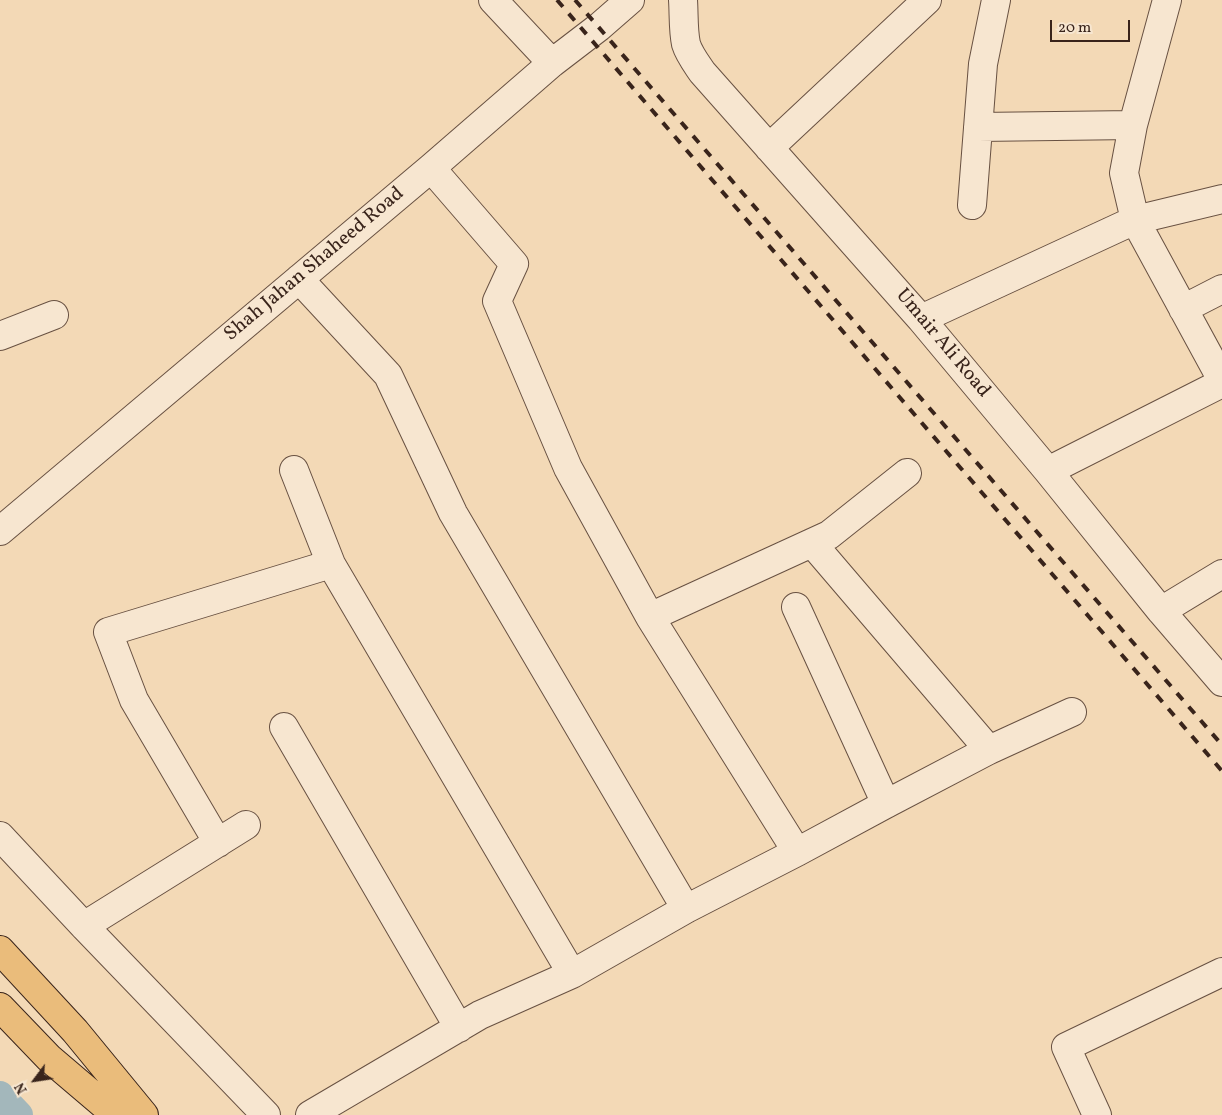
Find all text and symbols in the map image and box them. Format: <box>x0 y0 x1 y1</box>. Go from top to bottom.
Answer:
scale bar <box>1052 10 1132 42</box>
text: 20 m <box>1058 18 1091 39</box>
street label: Shah Jahan Shaheed Road <box>220 183 410 347</box>
street label: Umair Ali Road <box>889 285 995 403</box>
north arrow <box>10 1055 60 1105</box>
text: N <box>11 1079 32 1097</box>

